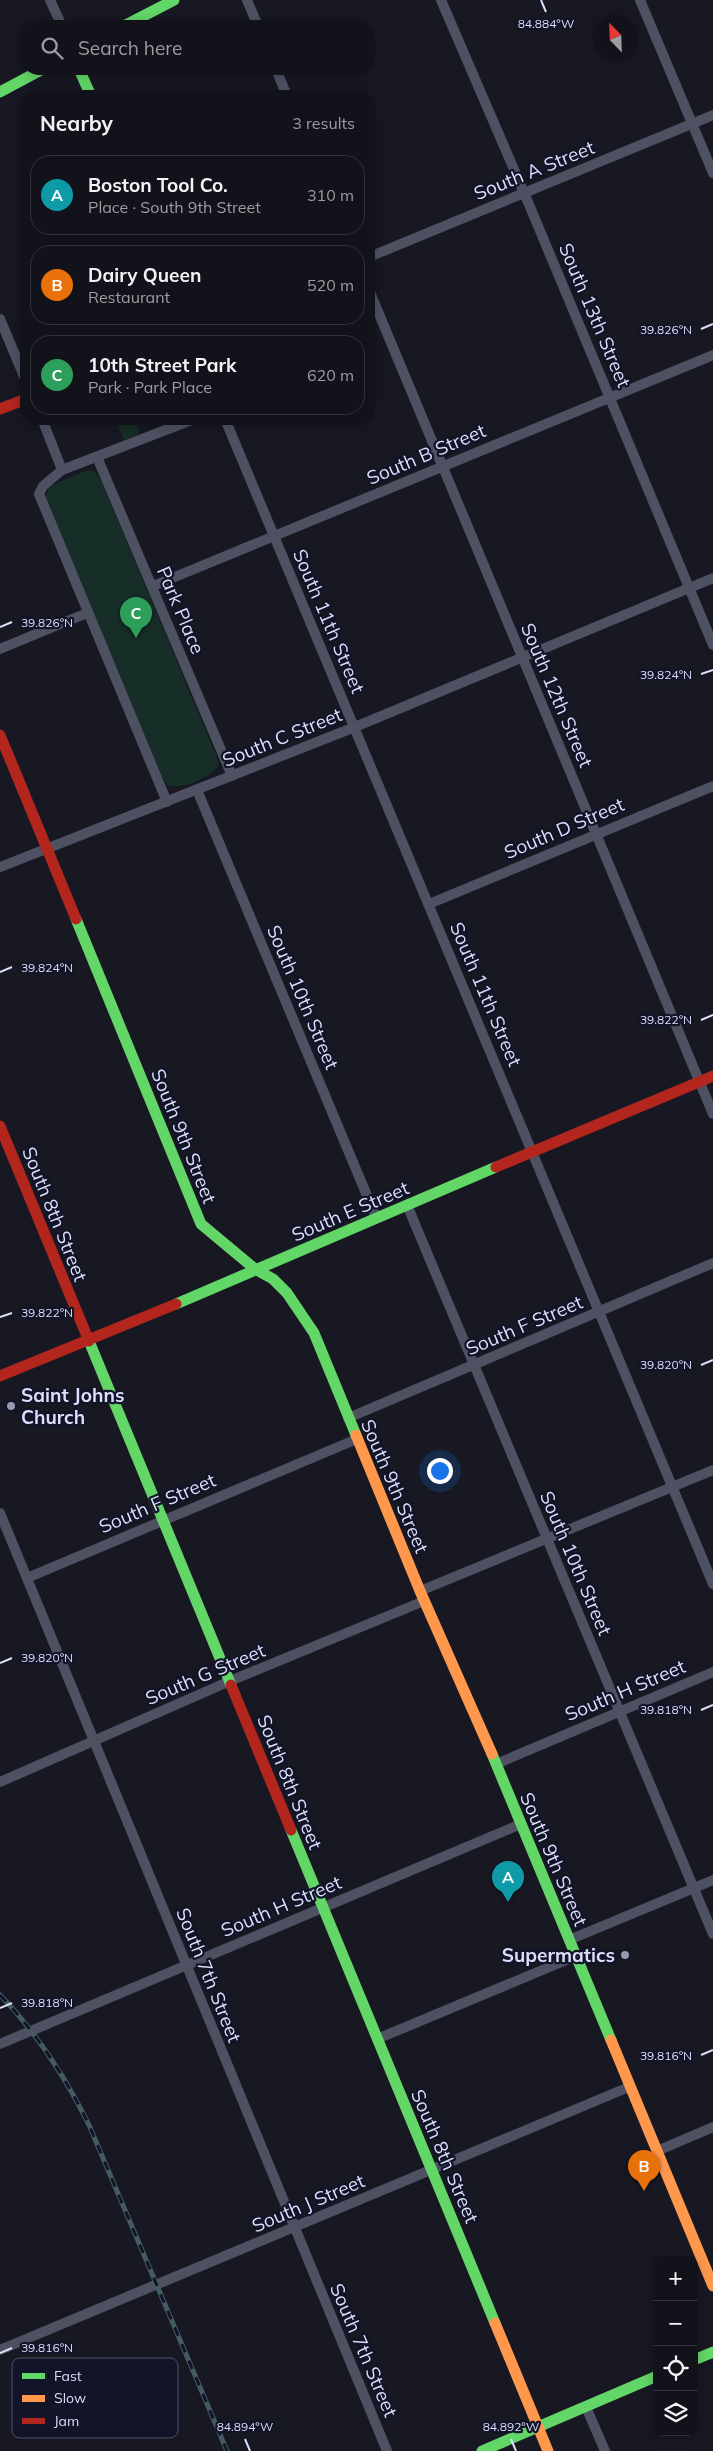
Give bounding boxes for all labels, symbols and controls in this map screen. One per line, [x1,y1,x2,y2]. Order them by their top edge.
north arrow [593,15,638,60]
text: 84.884°W [518,16,574,31]
search box [20,20,375,75]
icon: search [38,34,66,62]
text: Search here [78,36,182,60]
text: Nearby [40,110,113,136]
text: 3 results [292,113,355,133]
street label: South A Street [470,135,598,205]
text: Boston Tool Co. [88,173,228,197]
text: A [51,185,63,205]
text: 310 m [307,185,354,205]
text: Place · South 9th Street [88,197,261,217]
street label: South 13th Street [554,239,636,391]
text: Dairy Queen [88,263,201,287]
text: B [51,275,63,295]
text: 520 m [307,275,354,295]
text: Restaurant [88,287,170,307]
text: 39.826°N [640,322,692,337]
text: 10th Street Park [88,353,237,377]
text: C [52,365,62,385]
text: 620 m [307,365,354,385]
text: Park · Park Place [88,377,212,397]
street label: South B Street [363,418,489,490]
street label: South 11th Street [288,545,370,697]
street label: Park Place [152,563,210,657]
pin: C [120,597,152,638]
text: 39.826°N [21,615,73,630]
street label: South 12th Street [516,619,598,771]
text: 39.824°N [640,667,692,682]
street label: South C Street [219,702,346,772]
street label: South D Street [500,792,628,864]
street label: South 11th Street [445,918,527,1070]
street label: South 10th Street [262,921,344,1073]
text: 39.824°N [21,960,73,975]
text: 39.822°N [640,1012,692,1027]
street label: South 9th Street [146,1065,222,1207]
street label: South 8th Street [17,1143,93,1285]
street label: South E Street [288,1175,413,1246]
street label: South F Street [462,1289,586,1360]
text: 39.822°N [21,1305,73,1320]
text: 39.820°N [640,1357,692,1372]
place label: Saint Johns Church [21,1383,124,1429]
marker: Saint Johns Church [5,1400,17,1412]
street label: South 9th Street [356,1415,434,1557]
your location [427,1458,453,1484]
street label: South F Street [95,1467,219,1538]
street label: South 10th Street [535,1487,617,1639]
street label: South G Street [141,1638,269,1710]
text: 39.820°N [21,1650,73,1665]
street label: South H Street [561,1654,689,1726]
text: 39.818°N [640,1702,692,1717]
street label: South 8th Street [252,1711,328,1853]
street label: South 9th Street [515,1788,593,1930]
pin: A [492,1861,524,1902]
street label: South H Street [217,1870,345,1942]
street label: South 7th Street [171,1904,247,2046]
place label: Supermatics [502,1943,615,1967]
marker: Supermatics [619,1949,631,1961]
text: 39.818°N [21,1995,73,2010]
text: 39.816°N [640,2048,692,2063]
street label: South 8th Street [406,2085,484,2227]
pin: B [628,2150,660,2191]
street label: South J Street [248,2168,368,2238]
map controls [653,2256,698,2436]
button: + [653,2256,698,2301]
street label: South 7th Street [325,2279,403,2421]
button: − [653,2301,698,2346]
text: 39.816°N [21,2340,73,2355]
button: locate [653,2346,698,2391]
legend [12,2358,178,2438]
text: Fast [54,2367,82,2385]
text: Slow [54,2389,86,2407]
button: layers [653,2391,698,2436]
text: Jam [54,2412,79,2430]
text: 84.894°W [217,2419,273,2434]
text: 84.892°W [483,2419,539,2434]

